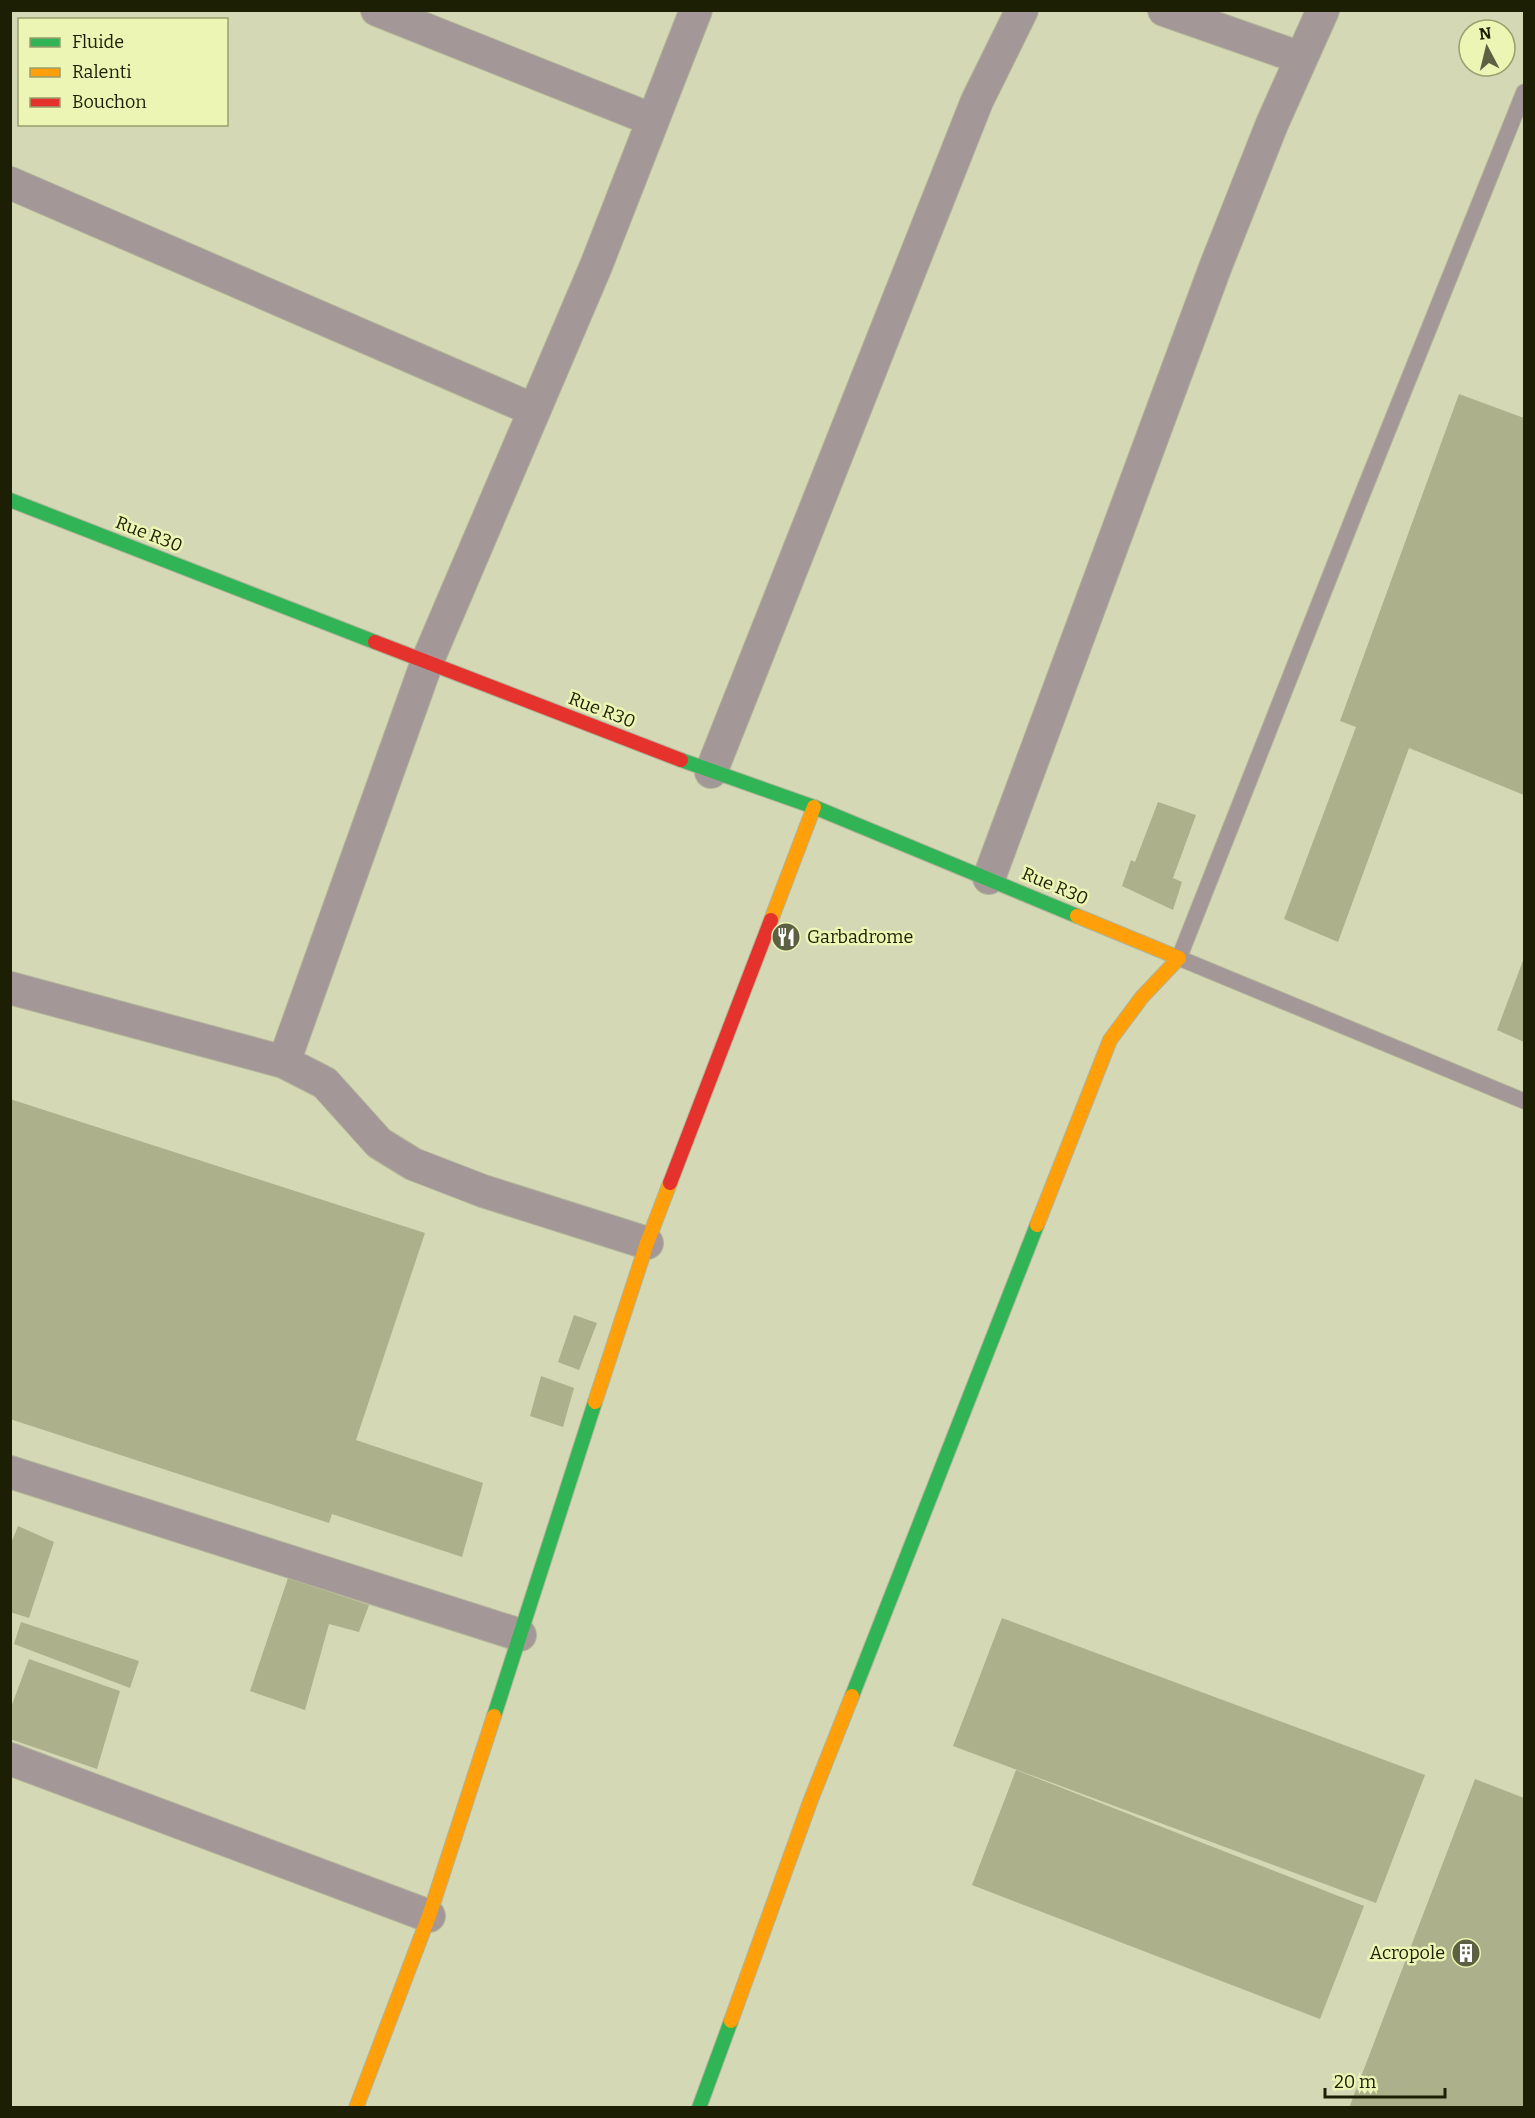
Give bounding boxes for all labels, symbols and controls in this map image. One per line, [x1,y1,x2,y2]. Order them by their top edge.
legend [18,18,228,126]
north arrow [1457,18,1517,78]
text: N [1478,23,1493,44]
text: Fluide [72,31,124,53]
text: Ralenti [72,61,132,83]
text: Bouchon [72,91,147,113]
street label: Rue R30 [112,511,186,557]
street label: Rue R30 [565,687,639,733]
street label: Rue R30 [1019,862,1091,910]
restaurant icon: Garbadrome [770,921,802,953]
place label: Garbadrome [807,926,913,948]
building icon: Acropole [1450,1937,1482,1969]
place label: Acropole [1370,1942,1445,1964]
scale bar [1325,2061,1445,2099]
text: 20 m [1334,2071,1376,2093]

